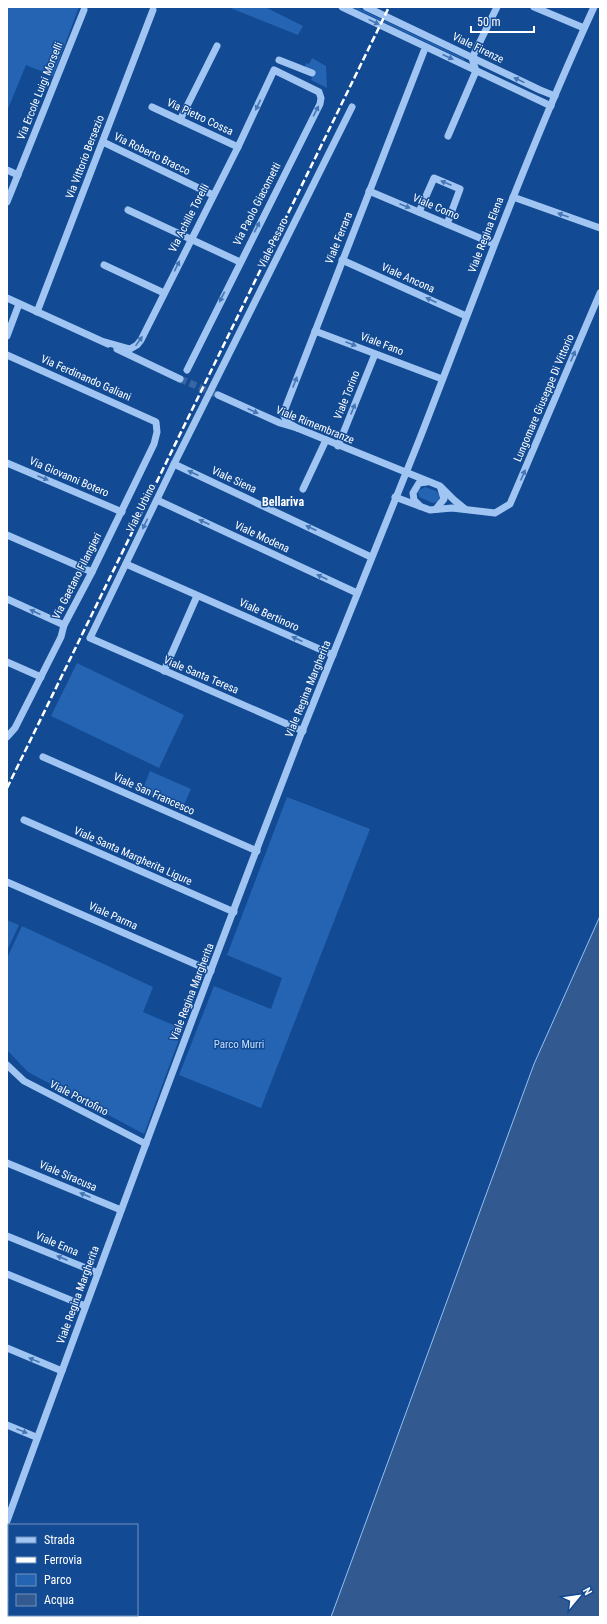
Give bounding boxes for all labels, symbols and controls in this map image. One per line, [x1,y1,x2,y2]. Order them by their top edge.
scale bar [471,8,534,34]
text: 50 m [477,15,501,29]
one-way arrow [368,19,379,25]
street label: Viale Firenze [450,30,506,66]
street label: Via Ercole Luigi Morselli [14,40,66,142]
one-way arrow [442,54,453,60]
one-way arrow [514,77,525,83]
street label: Via Pietro Cossa [165,96,235,138]
one-way arrow [255,99,261,111]
one-way arrow [313,105,319,117]
street label: Via Vittorio Bersezio [63,113,107,201]
street label: Via Roberto Bracco [112,130,193,178]
street label: Via Paolo Giacometti [230,160,284,248]
one-way arrow [441,180,452,186]
street label: Via Achille Torelli [166,182,212,254]
street label: Viale Como [411,191,462,223]
street label: Viale Regina Elena [466,195,506,275]
one-way arrow [400,203,411,209]
street label: Viale Ferrara [323,210,355,266]
one-way arrow [557,212,569,218]
street label: Viale Pesaro [255,215,291,270]
one-way arrow [254,221,260,233]
street label: Viale Ancona [379,260,437,296]
one-way arrow [174,261,180,272]
one-way arrow [219,291,226,302]
one-way arrow [425,297,436,303]
street label: Viale Fano [358,330,406,358]
street label: Lungomare Giuseppe Di Vittorio [511,332,577,464]
one-way arrow [135,336,143,346]
one-way arrow [346,342,358,348]
one-way arrow [571,349,577,361]
street label: Via Ferdinando Galiani [39,352,133,404]
street label: Viale Torino [331,368,363,421]
one-way arrow [293,375,299,387]
street label: Viale Rimembranze [274,403,356,447]
one-way arrow [350,403,356,415]
one-way arrow [248,408,259,414]
street label: Via Giovanni Botero [27,454,111,500]
street label: Viale Siena [209,464,259,496]
one-way arrow [520,469,526,481]
one-way arrow [187,470,199,476]
one-way arrow [37,475,48,481]
street label: Viale Urbino [124,481,159,534]
district label: Bellariva [262,495,304,509]
one-way arrow [142,519,148,530]
one-way arrow [199,519,210,525]
street label: Viale Modena [232,519,292,555]
one-way arrow [305,525,316,531]
street label: Via Gaetano Filangieri [50,531,104,621]
one-way arrow [316,574,328,580]
street label: Viale Bertinoro [237,596,301,634]
one-way arrow [30,609,41,615]
one-way arrow [291,636,303,642]
street label: Viale Regina Margherita [283,639,333,739]
street label: Viale Santa Teresa [161,653,241,697]
street label: Viale San Francesco [111,770,197,818]
street label: Viale Santa Margherita Ligure [72,824,194,888]
street label: Viale Parma [86,899,140,933]
street label: Viale Regina Margherita [167,941,217,1043]
park label: Parco Murri [214,1038,264,1051]
street label: Viale Portofino [47,1078,111,1119]
street label: Viale Siracusa [37,1158,99,1194]
one-way arrow [79,1192,91,1199]
street label: Viale Enna [33,1229,81,1259]
street label: Viale Regina Margherita [54,1244,102,1346]
one-way arrow [55,1255,67,1261]
one-way arrow [28,1356,40,1362]
one-way arrow [16,1428,27,1434]
legend [8,1524,138,1616]
text: Strada [44,1533,75,1547]
text: Ferrovia [44,1553,82,1567]
text: Parco [44,1573,71,1587]
north arrow [559,1576,599,1616]
text: N [580,1585,595,1598]
text: Acqua [44,1593,74,1607]

